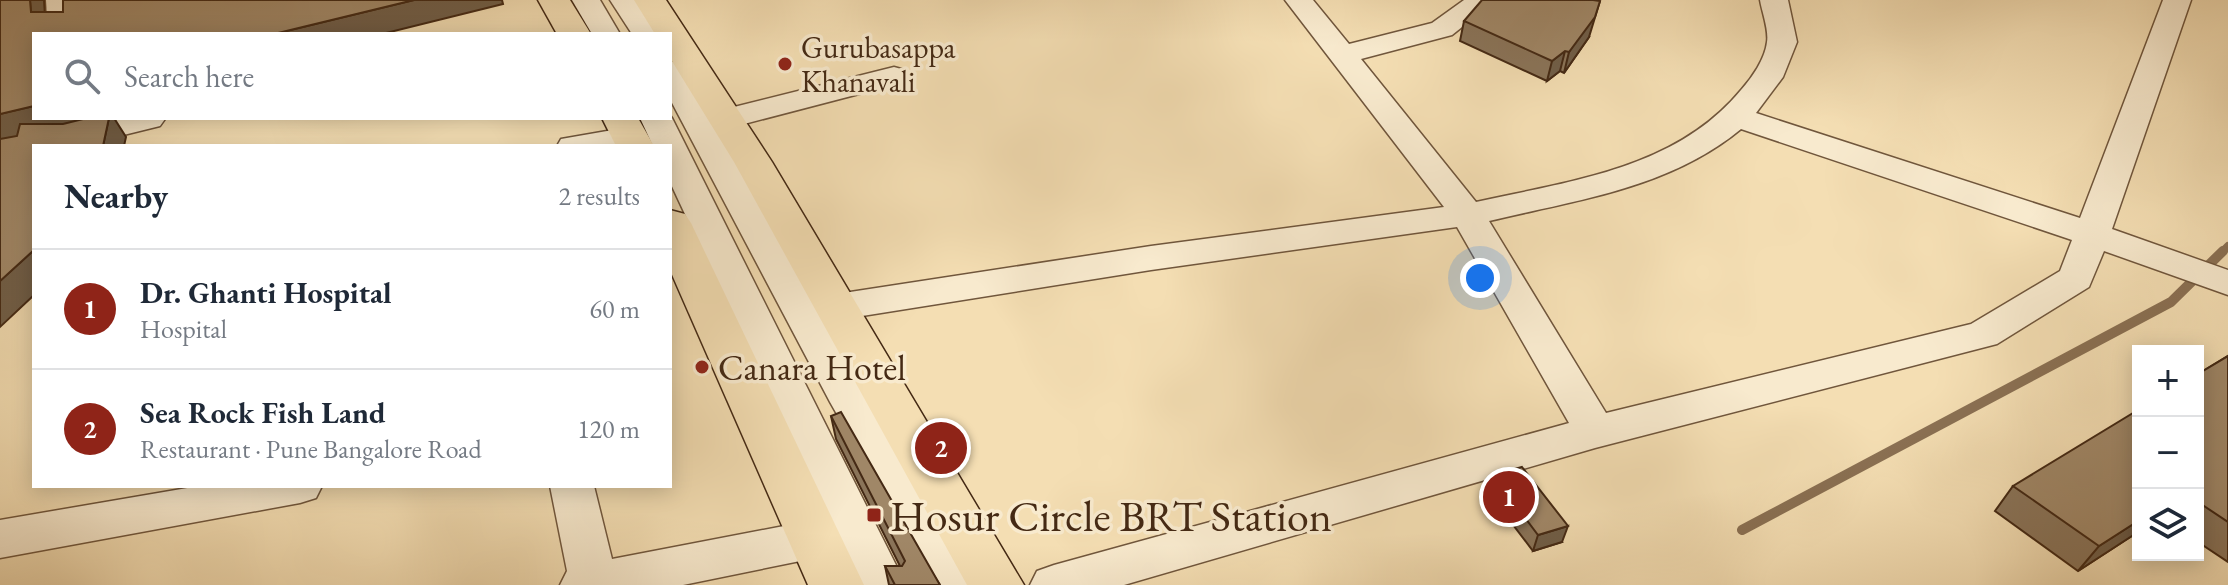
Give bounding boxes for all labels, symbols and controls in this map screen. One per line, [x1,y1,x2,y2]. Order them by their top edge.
place label: Gurubasappa Khanavali [801,28,956,101]
search box [32,32,672,120]
icon: search [60,54,104,98]
marker: Gurubasappa Khanavali [776,55,794,73]
text: Search here [124,57,254,96]
text: Nearby [64,174,168,218]
text: 2 results [559,179,640,213]
your location [1460,258,1500,298]
text: Dr. Ghanti Hospital [140,273,392,312]
text: 1 [83,292,97,326]
text: 60 m [590,292,640,326]
text: Hospital [140,312,227,346]
place label: Canara Hotel [718,344,906,391]
map controls [2132,345,2204,561]
button: + [2132,345,2204,417]
marker: Canara Hotel [693,358,711,376]
text: Sea Rock Fish Land [140,393,386,432]
text: 2 [83,412,97,446]
text: 120 m [577,412,640,446]
button: − [2132,417,2204,489]
pin: 2 [915,418,967,478]
text: Restaurant · Pune Bangalore Road [140,432,482,466]
pin: 1 [1483,467,1535,527]
place label: Hosur Circle BRT Station [890,487,1332,544]
button: layers [2132,489,2204,561]
marker: Hosur Circle BRT Station [865,506,883,524]

